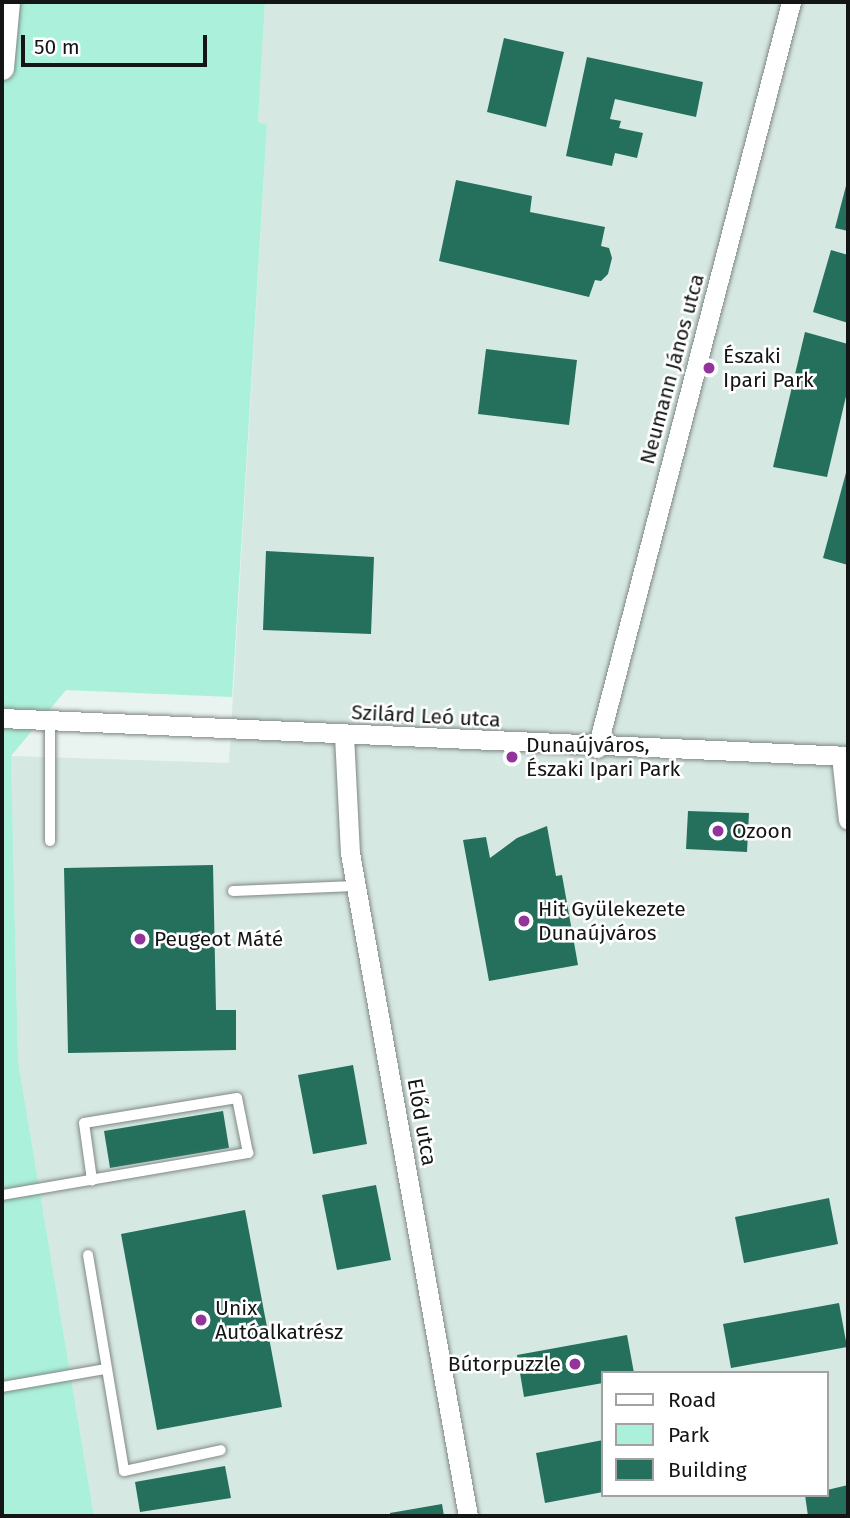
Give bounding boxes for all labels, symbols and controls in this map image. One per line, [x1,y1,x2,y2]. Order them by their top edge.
scale bar [24,21,210,65]
text: 50 m [34,34,80,60]
street label: Neumann János utca [634,271,710,467]
place label: Északi Ipari Park [723,343,814,393]
marker: Északi Ipari Park [701,360,717,376]
street label: Szilárd Leó utca [351,700,501,732]
place label: Dunaújváros, Északi Ipari Park [526,732,680,782]
marker: Dunaújváros, Északi Ipari Park [504,749,520,765]
place label: Ozoon [732,818,792,844]
marker: Ozoon [710,823,726,839]
place label: Hit Gyülekezete Dunaújváros [538,896,686,946]
marker: Hit Gyülekezete Dunaújváros [516,913,532,929]
place label: Peugeot Máté [154,926,283,952]
marker: Peugeot Máté [132,931,148,947]
street label: Előd utca [402,1076,442,1168]
place label: Unix Autóalkatrész [215,1295,343,1345]
marker: Unix Autóalkatrész [193,1312,209,1328]
place label: Bútorpuzzle [448,1351,561,1377]
marker: Bútorpuzzle [567,1356,583,1372]
legend [602,1371,829,1497]
text: Road [668,1387,716,1413]
text: Park [668,1422,709,1448]
text: Building [668,1457,747,1483]

